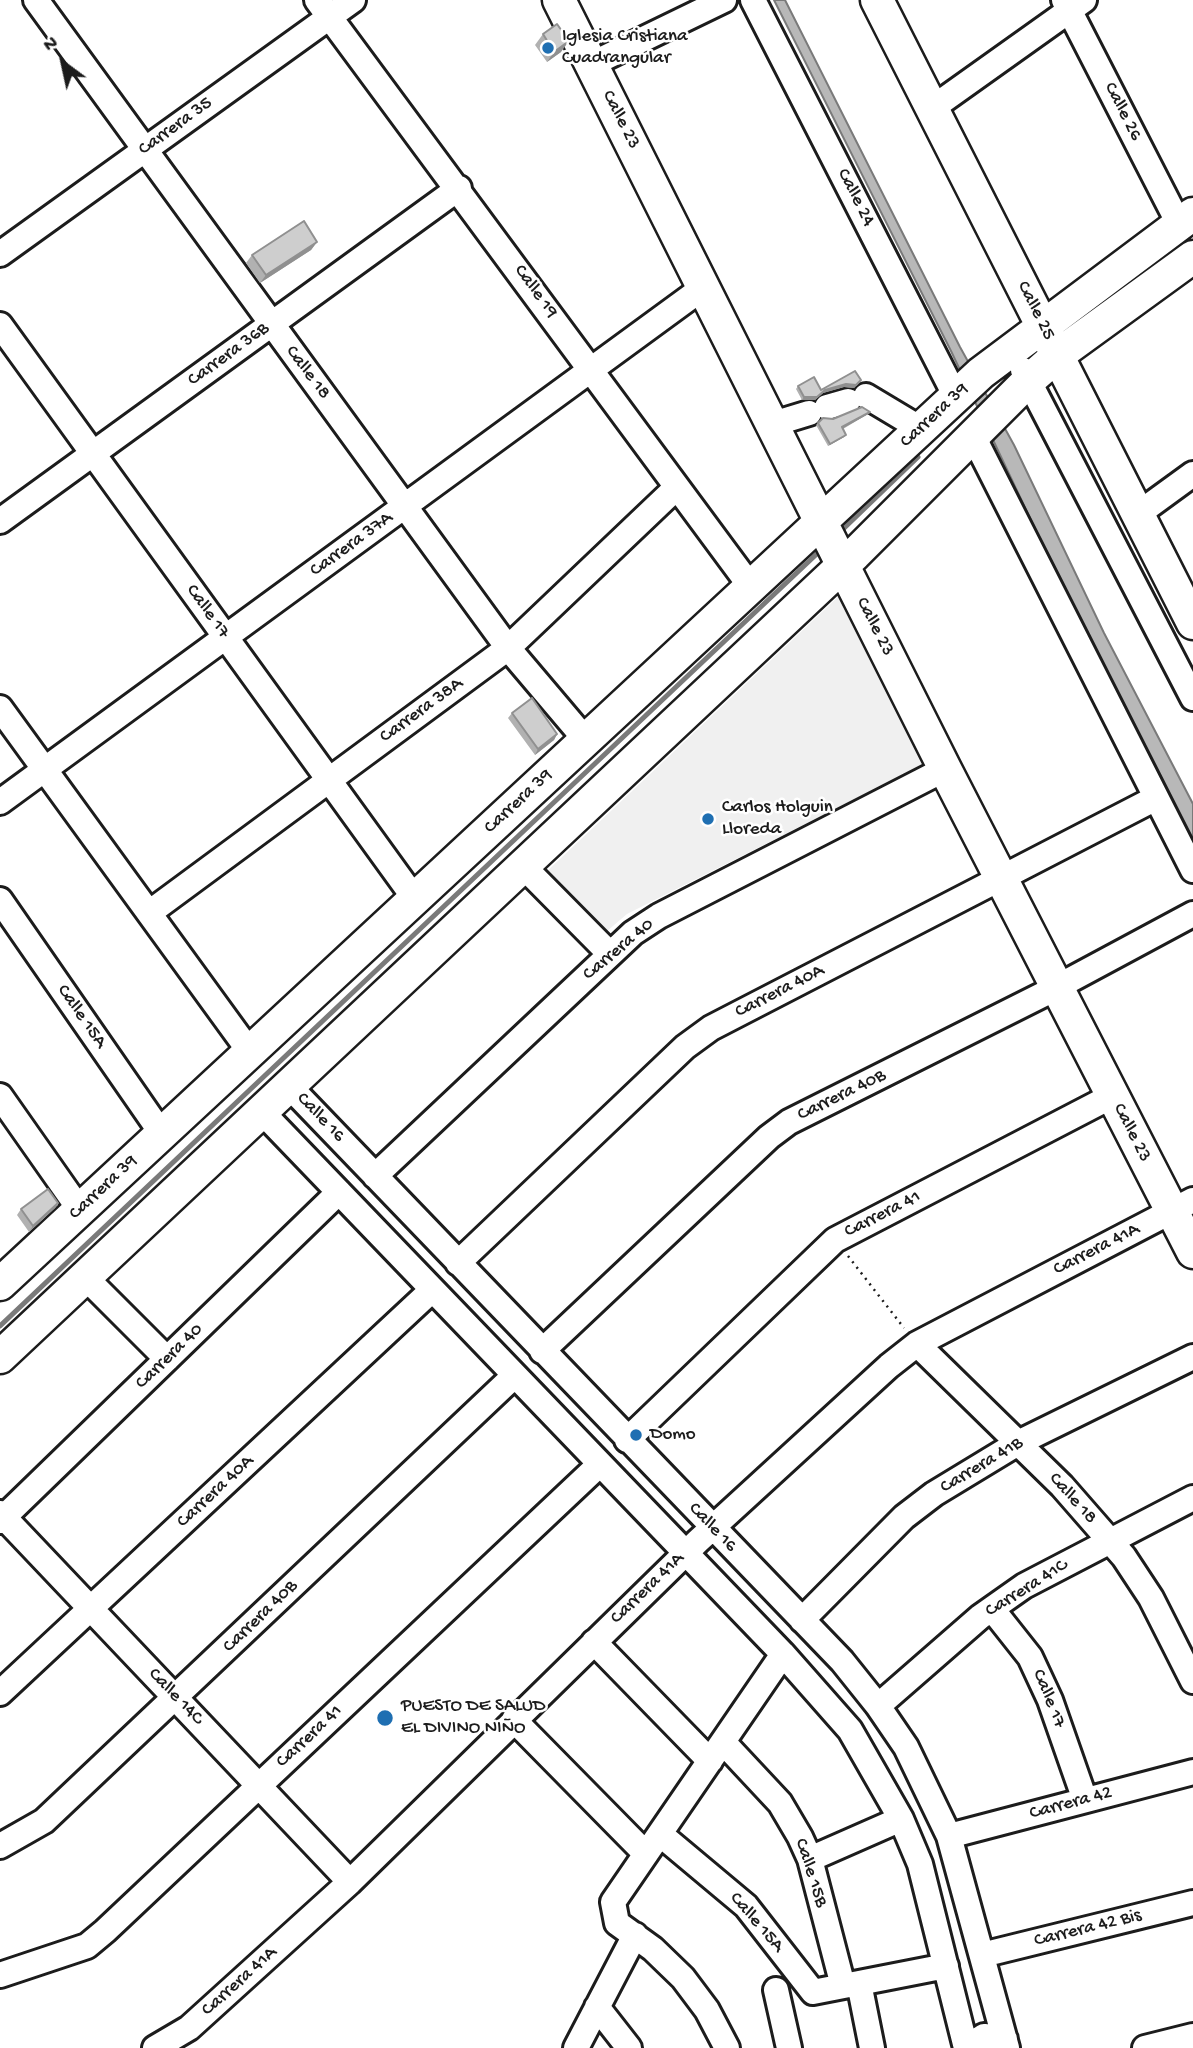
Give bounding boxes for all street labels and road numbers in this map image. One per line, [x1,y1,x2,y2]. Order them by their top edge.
street label: Calle 26 [1098,79,1146,145]
street label: Calle 23 [596,87,644,153]
street label: Carrera 35 [135,93,217,161]
street label: Calle 24 [831,165,879,231]
street label: Calle 19 [508,261,562,323]
street label: Calle 25 [1011,278,1059,344]
street label: Carrera 36B [184,318,274,392]
street label: Calle 18 [279,342,335,404]
street label: Carrera 39 [896,379,974,453]
street label: Carrera 37A [306,507,398,583]
street label: Calle 17 [180,581,234,643]
street label: Calle 23 [850,594,898,660]
street label: Carrera 38A [376,673,468,749]
street label: Carrera 39 [480,765,558,839]
street label: Carrera 40 [579,914,659,986]
street label: Carrera 40A [732,960,828,1024]
street label: Calle 15A [51,981,111,1053]
street label: Carrera 40B [794,1065,890,1127]
street label: Calle 16 [291,1088,349,1148]
street label: Calle 23 [1107,1100,1155,1166]
street label: Carrera 39 [65,1151,143,1225]
street label: Carrera 41 [841,1186,925,1244]
street label: Carrera 41A [1050,1219,1144,1281]
street label: Carrera 40 [131,1319,209,1395]
street label: Carrera 41B [937,1432,1027,1500]
street label: Carrera 40A [173,1451,259,1533]
street label: Calle 18 [1043,1468,1101,1530]
street label: Calle 16 [683,1498,741,1558]
street label: Carrera 41A [606,1548,690,1630]
street label: Carrera 41C [982,1555,1072,1623]
street label: Carrera 40B [219,1576,303,1658]
street label: Calle 14C [142,1664,208,1730]
street label: Calle 17 [1026,1666,1070,1732]
street label: Carrera 41 [272,1701,348,1773]
street label: Carrera 42 [1027,1782,1115,1826]
street label: Calle 15B [788,1836,832,1910]
street label: Calle 15A [724,1888,788,1958]
street label: Carrera 42 Bis [1032,1905,1144,1953]
street label: Carrera 41A [198,1942,282,2022]

